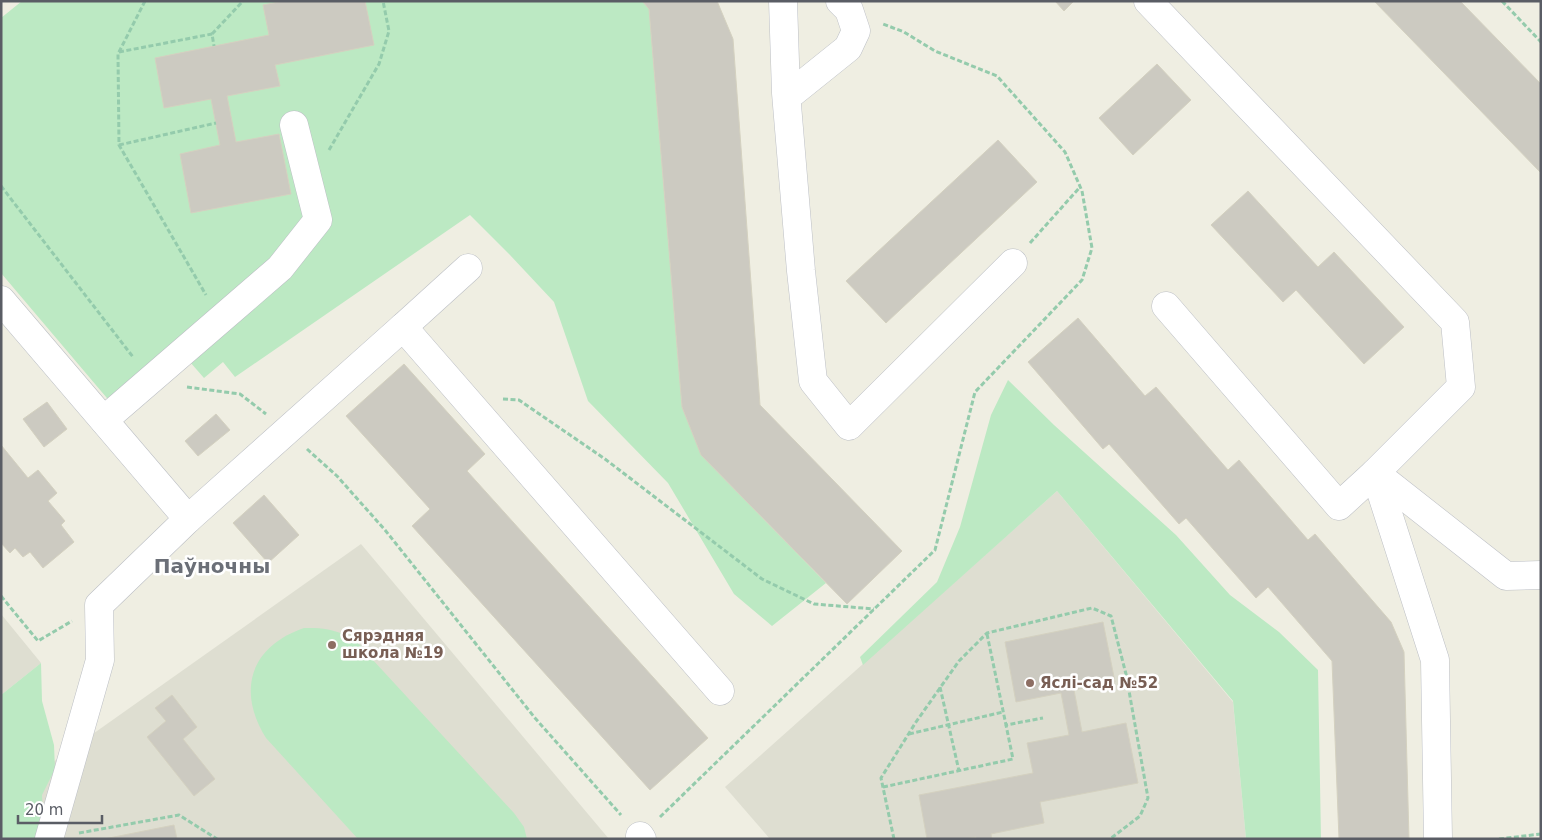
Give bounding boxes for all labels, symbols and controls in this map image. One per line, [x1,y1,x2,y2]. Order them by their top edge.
district label: Паўночны [154,554,270,578]
place label: Сярэдняя школа №19 [342,627,444,662]
marker: Сярэдняя школа №19 [326,639,338,651]
place label: Яслі-сад №52 [1040,674,1158,692]
marker: Яслі-сад №52 [1024,677,1036,689]
scale bar [18,792,101,824]
text: 20 m [25,801,63,819]

